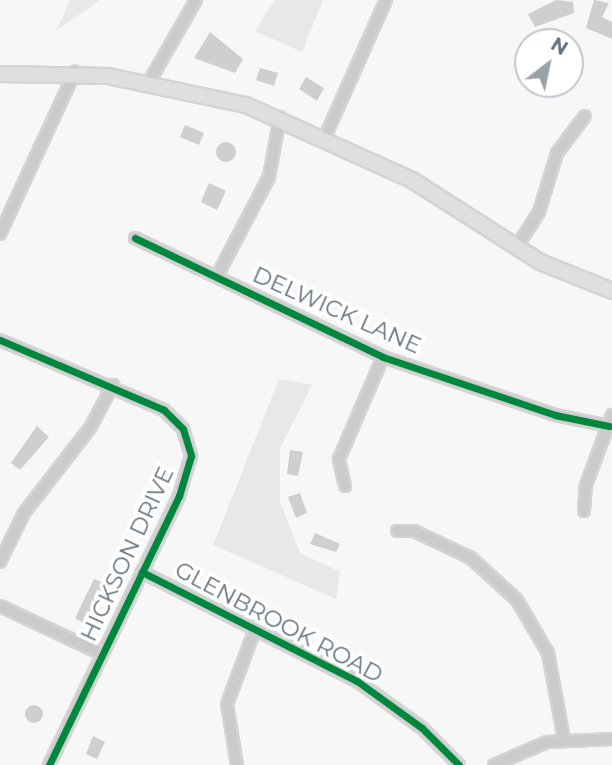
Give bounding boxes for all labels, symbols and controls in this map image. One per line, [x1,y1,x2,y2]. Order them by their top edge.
north arrow [514,28,584,98]
text: N [547,33,572,60]
street label: DELWICK LANE [248,260,426,360]
street label: HICKSON DRIVE [74,462,180,646]
street label: GLENBROOK ROAD [170,555,388,689]

